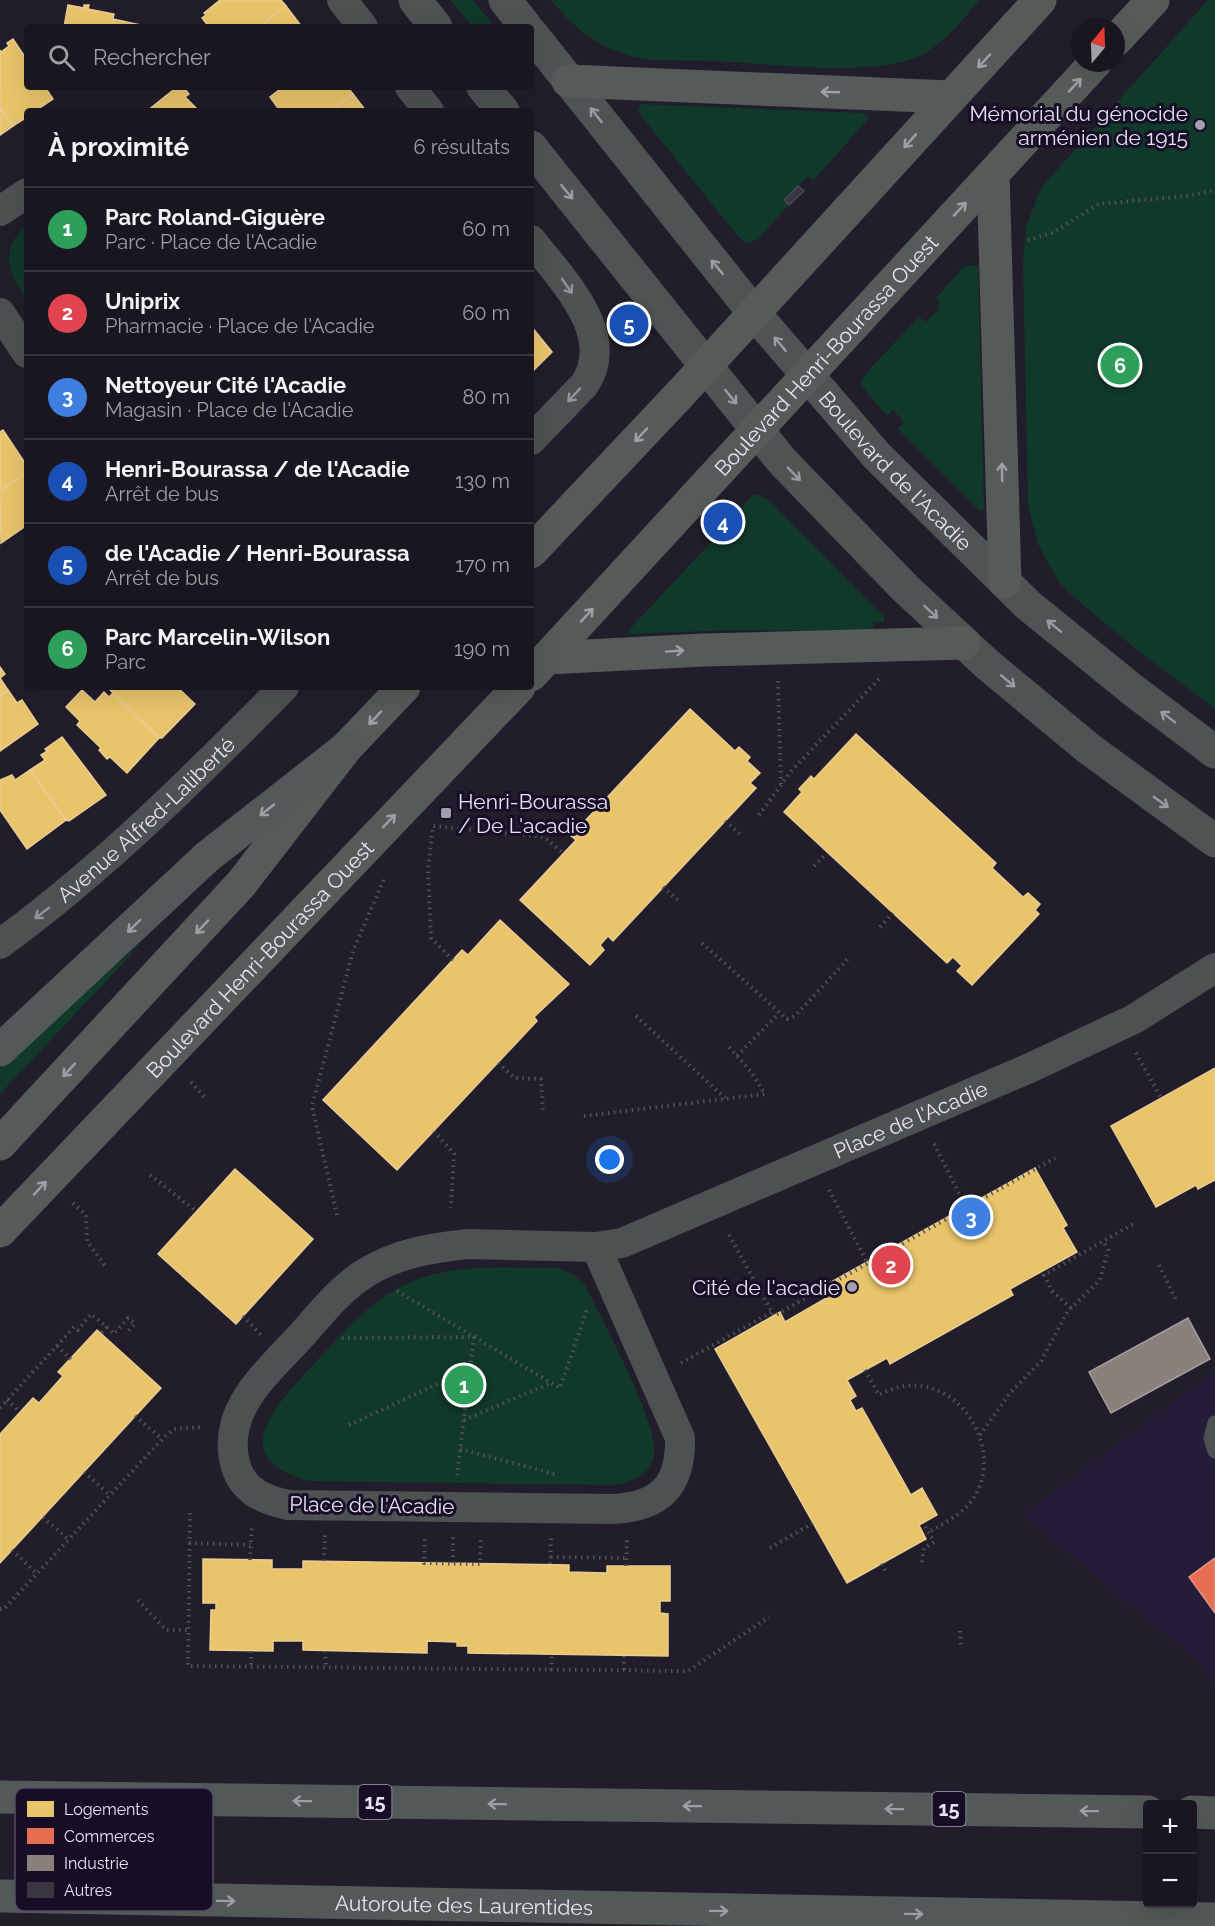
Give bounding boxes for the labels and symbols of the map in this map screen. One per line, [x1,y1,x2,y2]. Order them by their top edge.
north arrow [1071,18,1125,72]
one-way arrow [977,53,991,68]
one-way arrow [1068,78,1082,93]
one-way arrow [820,87,840,98]
place label: Mémorial du génocide arménien de 1915 [969,101,1188,150]
one-way arrow [589,107,602,123]
marker: Mémorial du génocide arménien de 1915 [1193,118,1207,132]
one-way arrow [903,133,917,148]
one-way arrow [561,184,574,200]
one-way arrow [953,202,967,217]
street label: Boulevard Henri-Bourassa Ouest [709,230,943,481]
one-way arrow [711,259,724,275]
one-way arrow [561,277,573,293]
pin: 5 [610,302,648,346]
one-way arrow [773,337,787,352]
pin: 6 [1100,342,1140,388]
street label: Boulevard de l'Acadie [814,386,977,555]
one-way arrow [567,388,581,403]
one-way arrow [725,389,738,405]
one-way arrow [635,427,649,442]
one-way arrow [997,462,1008,482]
one-way arrow [787,466,802,481]
pin: 4 [704,500,742,544]
one-way arrow [924,605,939,620]
one-way arrow [580,607,594,622]
one-way arrow [1046,620,1062,633]
one-way arrow [664,646,684,657]
one-way arrow [1000,674,1015,688]
one-way arrow [368,710,382,725]
one-way arrow [1160,711,1176,724]
street label: Avenue Alfred-Laliberté [52,731,240,907]
place label: Henri-Bourassa / De L'acadie [458,789,608,838]
one-way arrow [1153,795,1169,808]
one-way arrow [259,804,275,816]
marker: Henri-Bourassa / De L'acadie [439,806,453,820]
one-way arrow [382,814,397,829]
street label: Boulevard Henri-Bourassa Ouest [141,835,378,1083]
one-way arrow [34,906,50,919]
one-way arrow [127,919,142,934]
one-way arrow [194,919,209,934]
one-way arrow [62,1062,76,1077]
street label: Place de l'Acadie [829,1075,991,1163]
your location [595,1145,624,1174]
one-way arrow [33,1181,47,1196]
pin: 3 [952,1194,990,1240]
pin: 2 [872,1242,910,1288]
place label: Cité de l'acadie [692,1275,840,1300]
marker: Cité de l'acadie [845,1280,859,1294]
pin: 1 [444,1362,484,1408]
street label: Place de l'Acadie [289,1491,455,1519]
road number: 15 [358,1785,392,1819]
legend [15,1788,213,1911]
road number: 15 [932,1792,966,1826]
one-way arrow [293,1795,313,1807]
one-way arrow [488,1798,508,1810]
text: Logements [64,1800,149,1819]
one-way arrow [683,1800,703,1812]
one-way arrow [885,1803,905,1815]
one-way arrow [1080,1805,1100,1817]
text: Commerces [64,1827,155,1846]
text: Industrie [64,1854,128,1873]
text: Autres [64,1881,112,1900]
street label: Autoroute des Laurentides [335,1890,593,1920]
one-way arrow [216,1895,236,1906]
one-way arrow [708,1905,728,1916]
one-way arrow [903,1908,923,1920]

